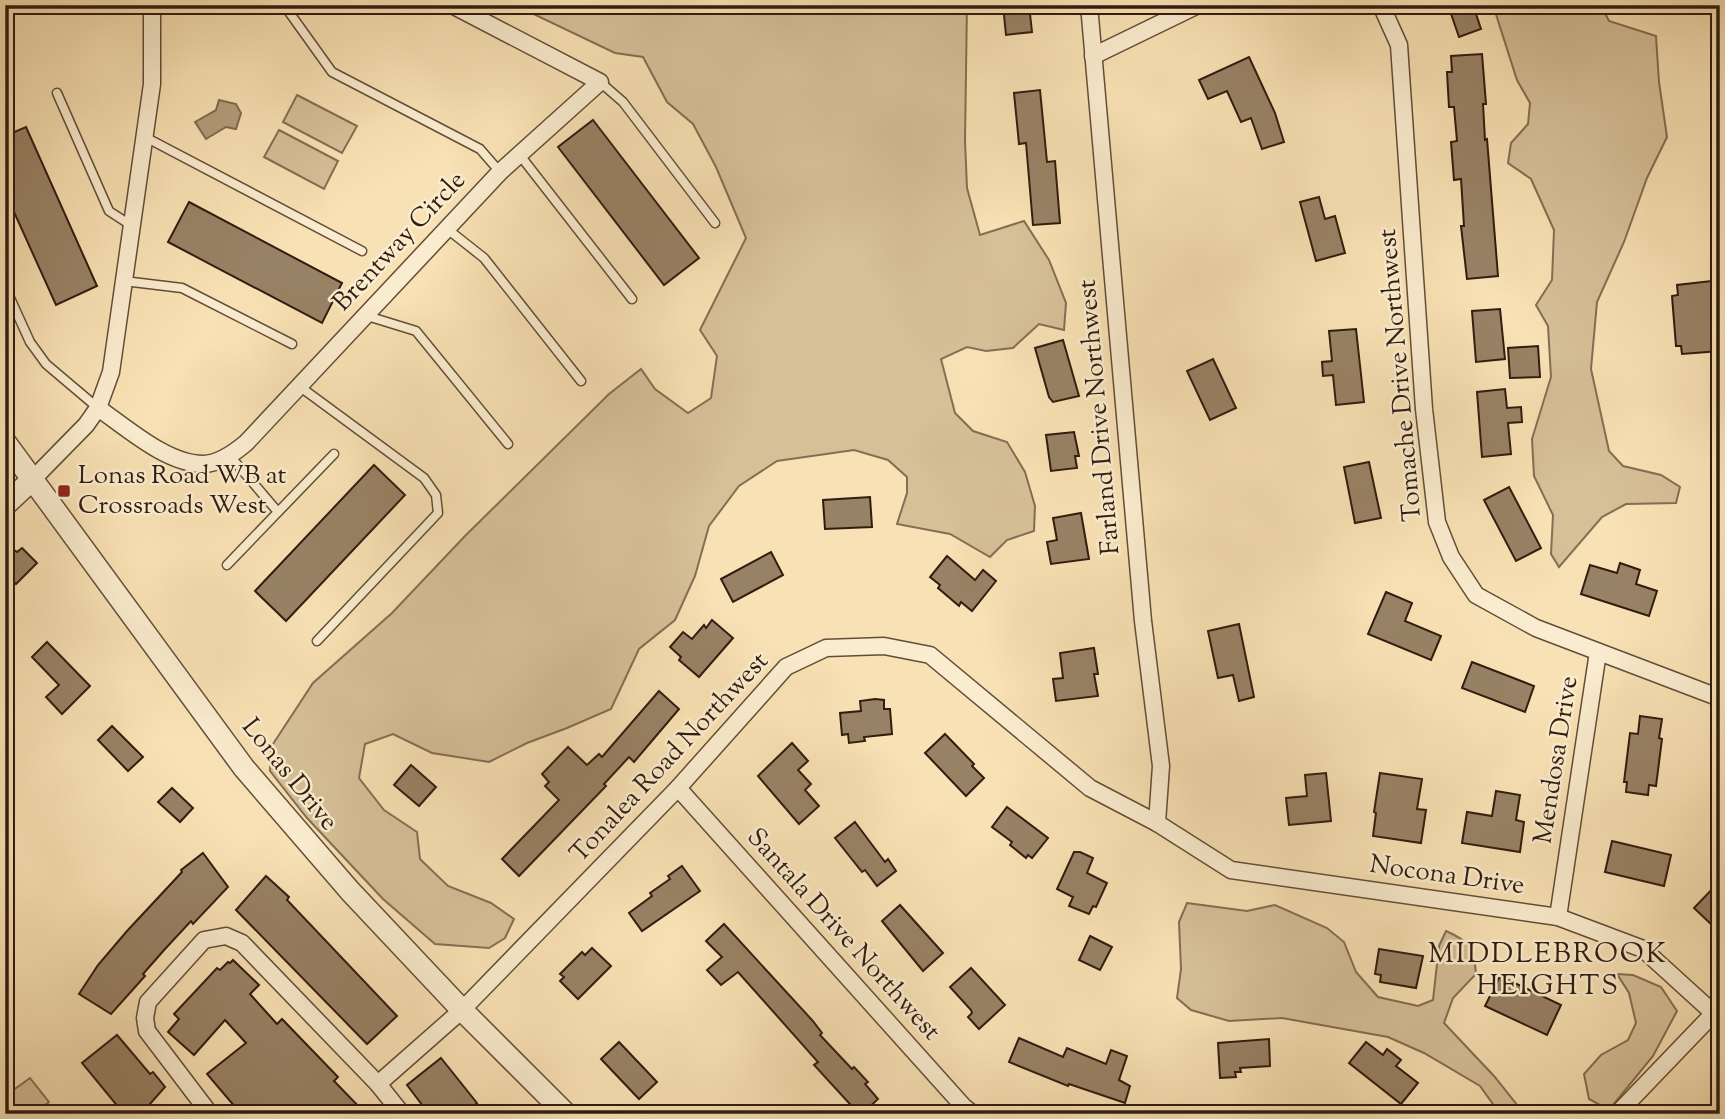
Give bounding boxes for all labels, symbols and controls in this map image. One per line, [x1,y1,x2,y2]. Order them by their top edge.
street label: Brentway Circle [325,164,475,320]
street label: Tomache Drive Northwest [1370,227,1432,523]
street label: Farland Drive Northwest [1070,278,1130,556]
place label: Lonas Road WB at Crossroads West [78,458,286,525]
marker: Lonas Road WB at Crossroads West [56,483,72,499]
street label: Tonalea Road Northwest [562,644,778,872]
street label: Mendosa Drive [1525,673,1589,847]
street label: Lonas Drive [232,711,346,839]
street label: Santala Drive Northwest [737,821,949,1049]
street label: Nocona Drive [1367,847,1527,905]
district label: MIDDLEBROOK HEIGHTS [1428,935,1668,1007]

